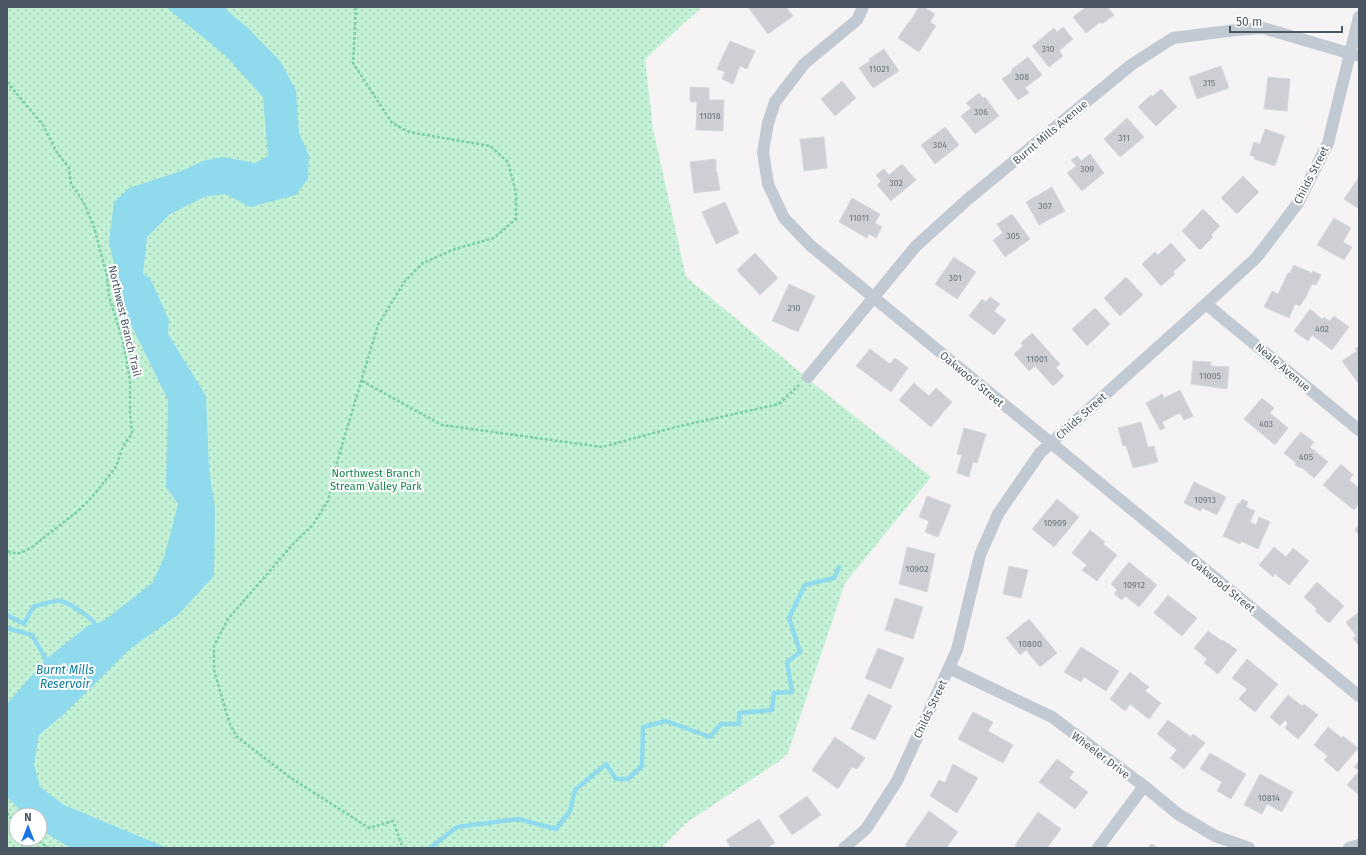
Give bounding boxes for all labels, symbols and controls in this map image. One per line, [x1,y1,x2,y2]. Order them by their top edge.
scale bar [1230,8,1342,34]
text: 50 m [1236,15,1262,29]
house number: 310 [1041,44,1055,54]
house number: 11021 [869,64,889,74]
house number: 308 [1015,72,1029,82]
house number: 315 [1203,78,1216,88]
street label: Burnt Mills Avenue [1010,97,1090,167]
house number: 306 [974,107,988,117]
house number: 11018 [699,111,721,121]
house number: 311 [1118,133,1130,143]
house number: 304 [933,140,947,150]
street label: Childs Street [1291,144,1332,206]
house number: 309 [1080,164,1094,174]
house number: 302 [889,178,903,188]
house number: 307 [1038,201,1052,211]
house number: 11011 [849,213,869,223]
house number: 305 [1006,231,1020,241]
street label: Northwest Branch Trail [105,264,144,378]
house number: 301 [948,273,962,283]
house number: 210 [787,303,801,313]
house number: 402 [1315,324,1329,334]
street label: Neale Avenue [1253,341,1313,394]
street label: Oakwood Street [937,349,1006,410]
house number: 11001 [1026,354,1048,364]
house number: 11005 [1199,371,1222,381]
street label: Childs Street [1053,390,1109,442]
house number: 403 [1259,419,1273,429]
house number: 405 [1299,452,1314,462]
park label: Northwest Branch Stream Valley Park [330,467,422,493]
house number: 10913 [1194,495,1216,505]
house number: 10909 [1043,518,1067,528]
street label: Oakwood Street [1188,555,1258,615]
house number: 10902 [906,564,928,574]
house number: 10912 [1123,580,1145,590]
house number: 10800 [1018,639,1042,649]
water label: Burnt Mills Reservoir [36,663,95,691]
street label: Childs Street [911,678,950,741]
street label: Wheeler Drive [1069,729,1132,782]
house number: 10814 [1258,793,1280,803]
north arrow [8,807,48,847]
text: N [24,811,32,824]

